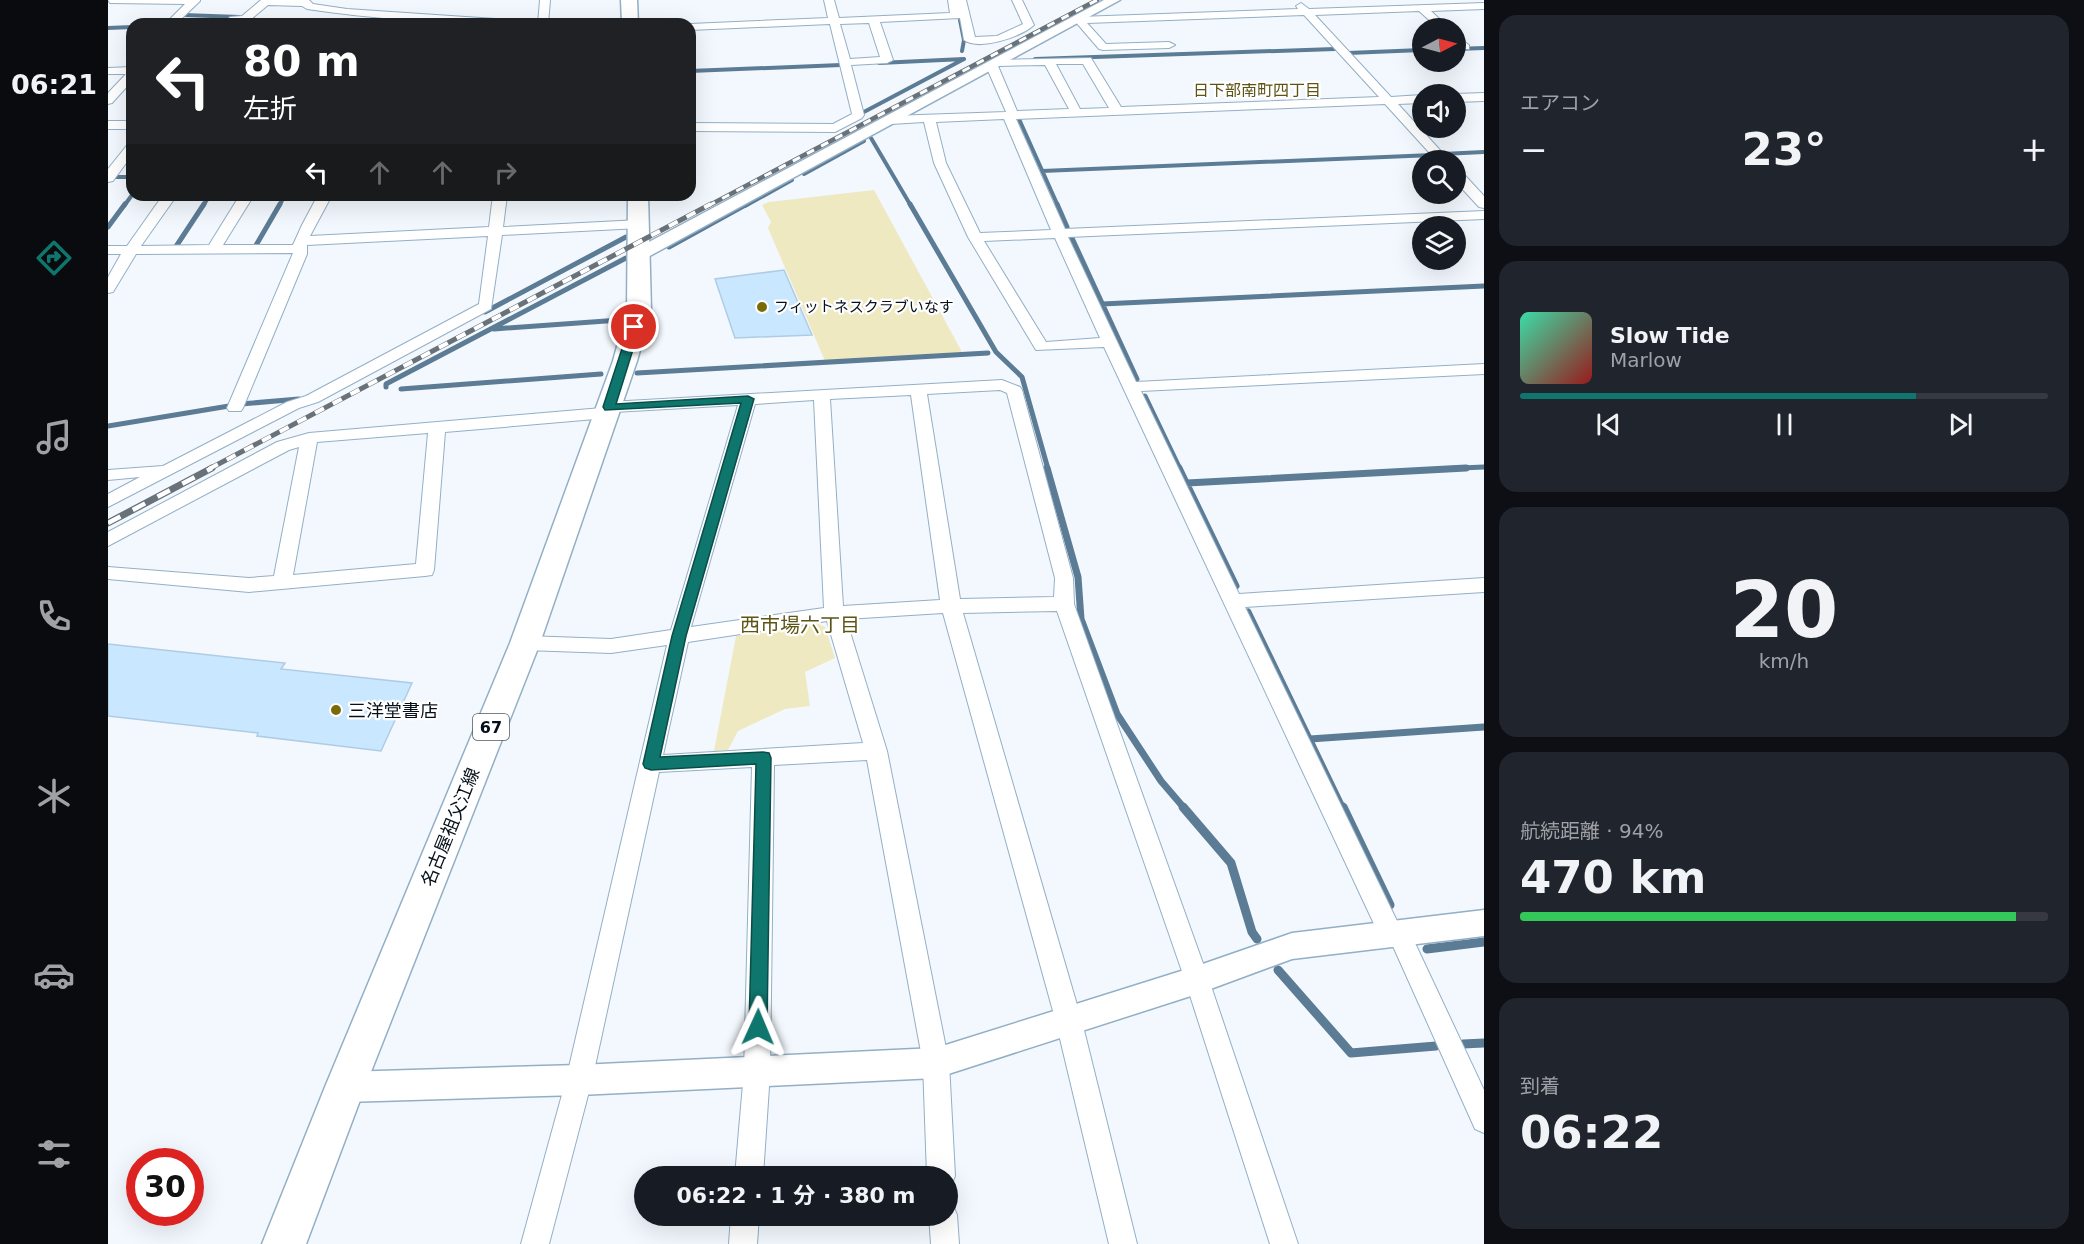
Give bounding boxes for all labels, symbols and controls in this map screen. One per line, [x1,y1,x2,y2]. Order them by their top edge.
north arrow [1412,18,1466,72]
map controls [1412,18,1466,270]
text: 80 m [243,37,360,86]
icon: left [144,42,222,120]
text: 06:21 [11,69,97,100]
district label: 日下部南町四丁目 [1193,81,1321,100]
button: sound [1412,84,1466,138]
text: エアコン [1520,91,1600,115]
text: 左折 [243,93,297,124]
text: 23° [1741,123,1827,176]
text: − [1520,130,1548,169]
text: + [2020,130,2048,169]
button: search [1412,150,1466,204]
icon: left [300,156,333,189]
icon: ahead [363,156,396,189]
icon: ahead [426,156,459,189]
icon: right [489,156,522,189]
button: layers [1412,216,1466,270]
icon: directions [33,237,75,279]
place label: フィットネスクラブいなす [774,298,954,316]
marker: フィットネスクラブいなす [755,300,769,314]
pin [608,301,659,352]
icon: arrive [617,310,650,343]
text: Slow Tide [1610,323,1730,348]
text: Marlow [1610,348,1682,372]
icon: previous [1592,408,1625,441]
icon: pause [1768,408,1801,441]
icon: next [1944,408,1977,441]
icon: music [33,416,75,458]
text: 20 [1730,565,1838,655]
icon: phone [33,595,75,637]
district label: 西市場六丁目 [740,613,860,637]
text: km/h [1759,649,1809,673]
place label: 三洋堂書店 [348,700,438,721]
marker: 三洋堂書店 [329,703,343,717]
road number: 67 [473,714,509,740]
street label: 名古屋祖父江線 [417,765,483,889]
icon: climate [33,775,75,817]
text: 航続距離 · 94% [1520,819,1664,843]
text: 470 km [1520,851,1706,904]
icon: car [33,954,75,996]
position arrow [726,995,790,1059]
text: 到着 [1520,1074,1560,1098]
text: 06:22 [1520,1106,1663,1159]
icon: filters [33,1133,75,1175]
speed limit sign: 30 [126,1148,204,1226]
text: 06:22 · 1 分 · 380 m [677,1183,915,1208]

